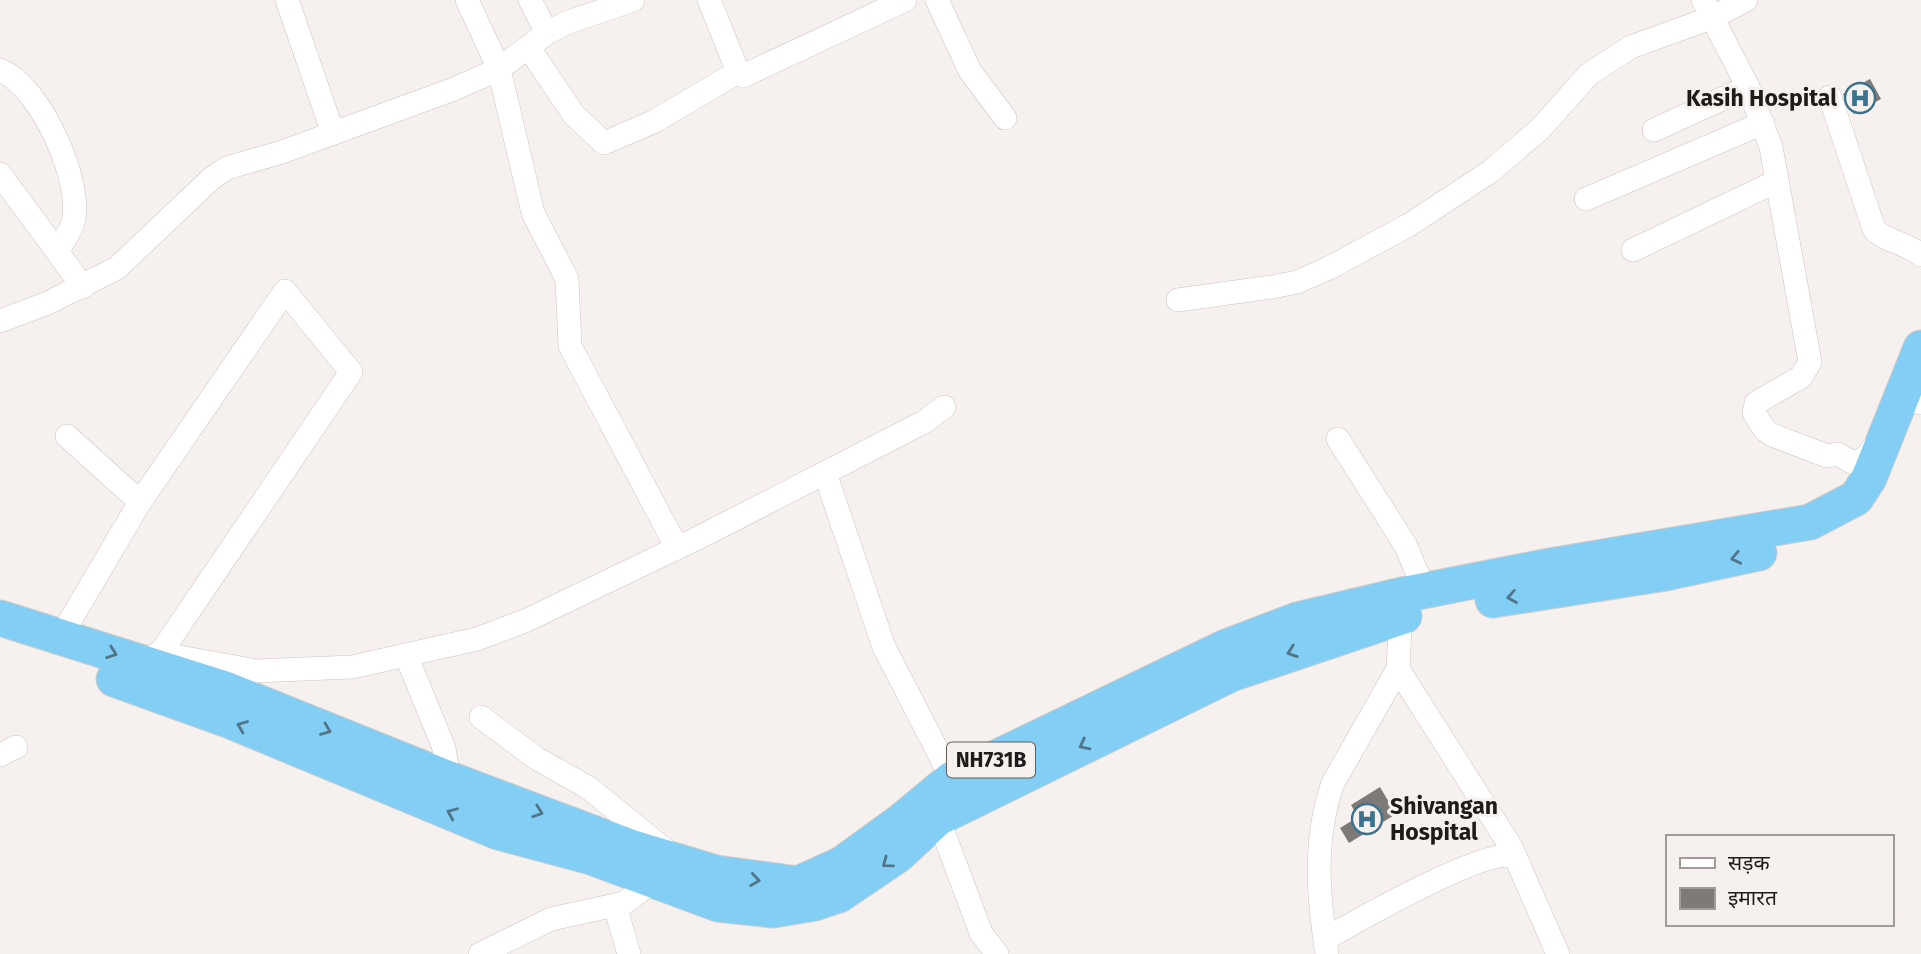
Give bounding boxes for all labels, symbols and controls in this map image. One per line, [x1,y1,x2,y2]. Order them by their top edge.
hospital icon: Kasih Hospital [1843,81,1877,115]
place label: Kasih Hospital [1686,84,1837,112]
one-way arrow [1730,550,1742,565]
one-way arrow [1506,589,1518,604]
one-way arrow [106,644,118,658]
one-way arrow [1286,644,1298,658]
one-way arrow [236,720,248,734]
one-way arrow [319,722,331,736]
one-way arrow [1079,736,1091,750]
road number: NH731B [947,742,1035,778]
place label: Shivangan Hospital [1390,792,1498,846]
hospital icon: Shivangan Hospital [1350,802,1384,836]
one-way arrow [531,804,543,818]
one-way arrow [447,807,459,821]
legend [1666,835,1893,926]
text: सड़क [1728,850,1770,876]
one-way arrow [882,855,895,867]
one-way arrow [749,872,761,887]
text: इमारत [1728,885,1778,911]

